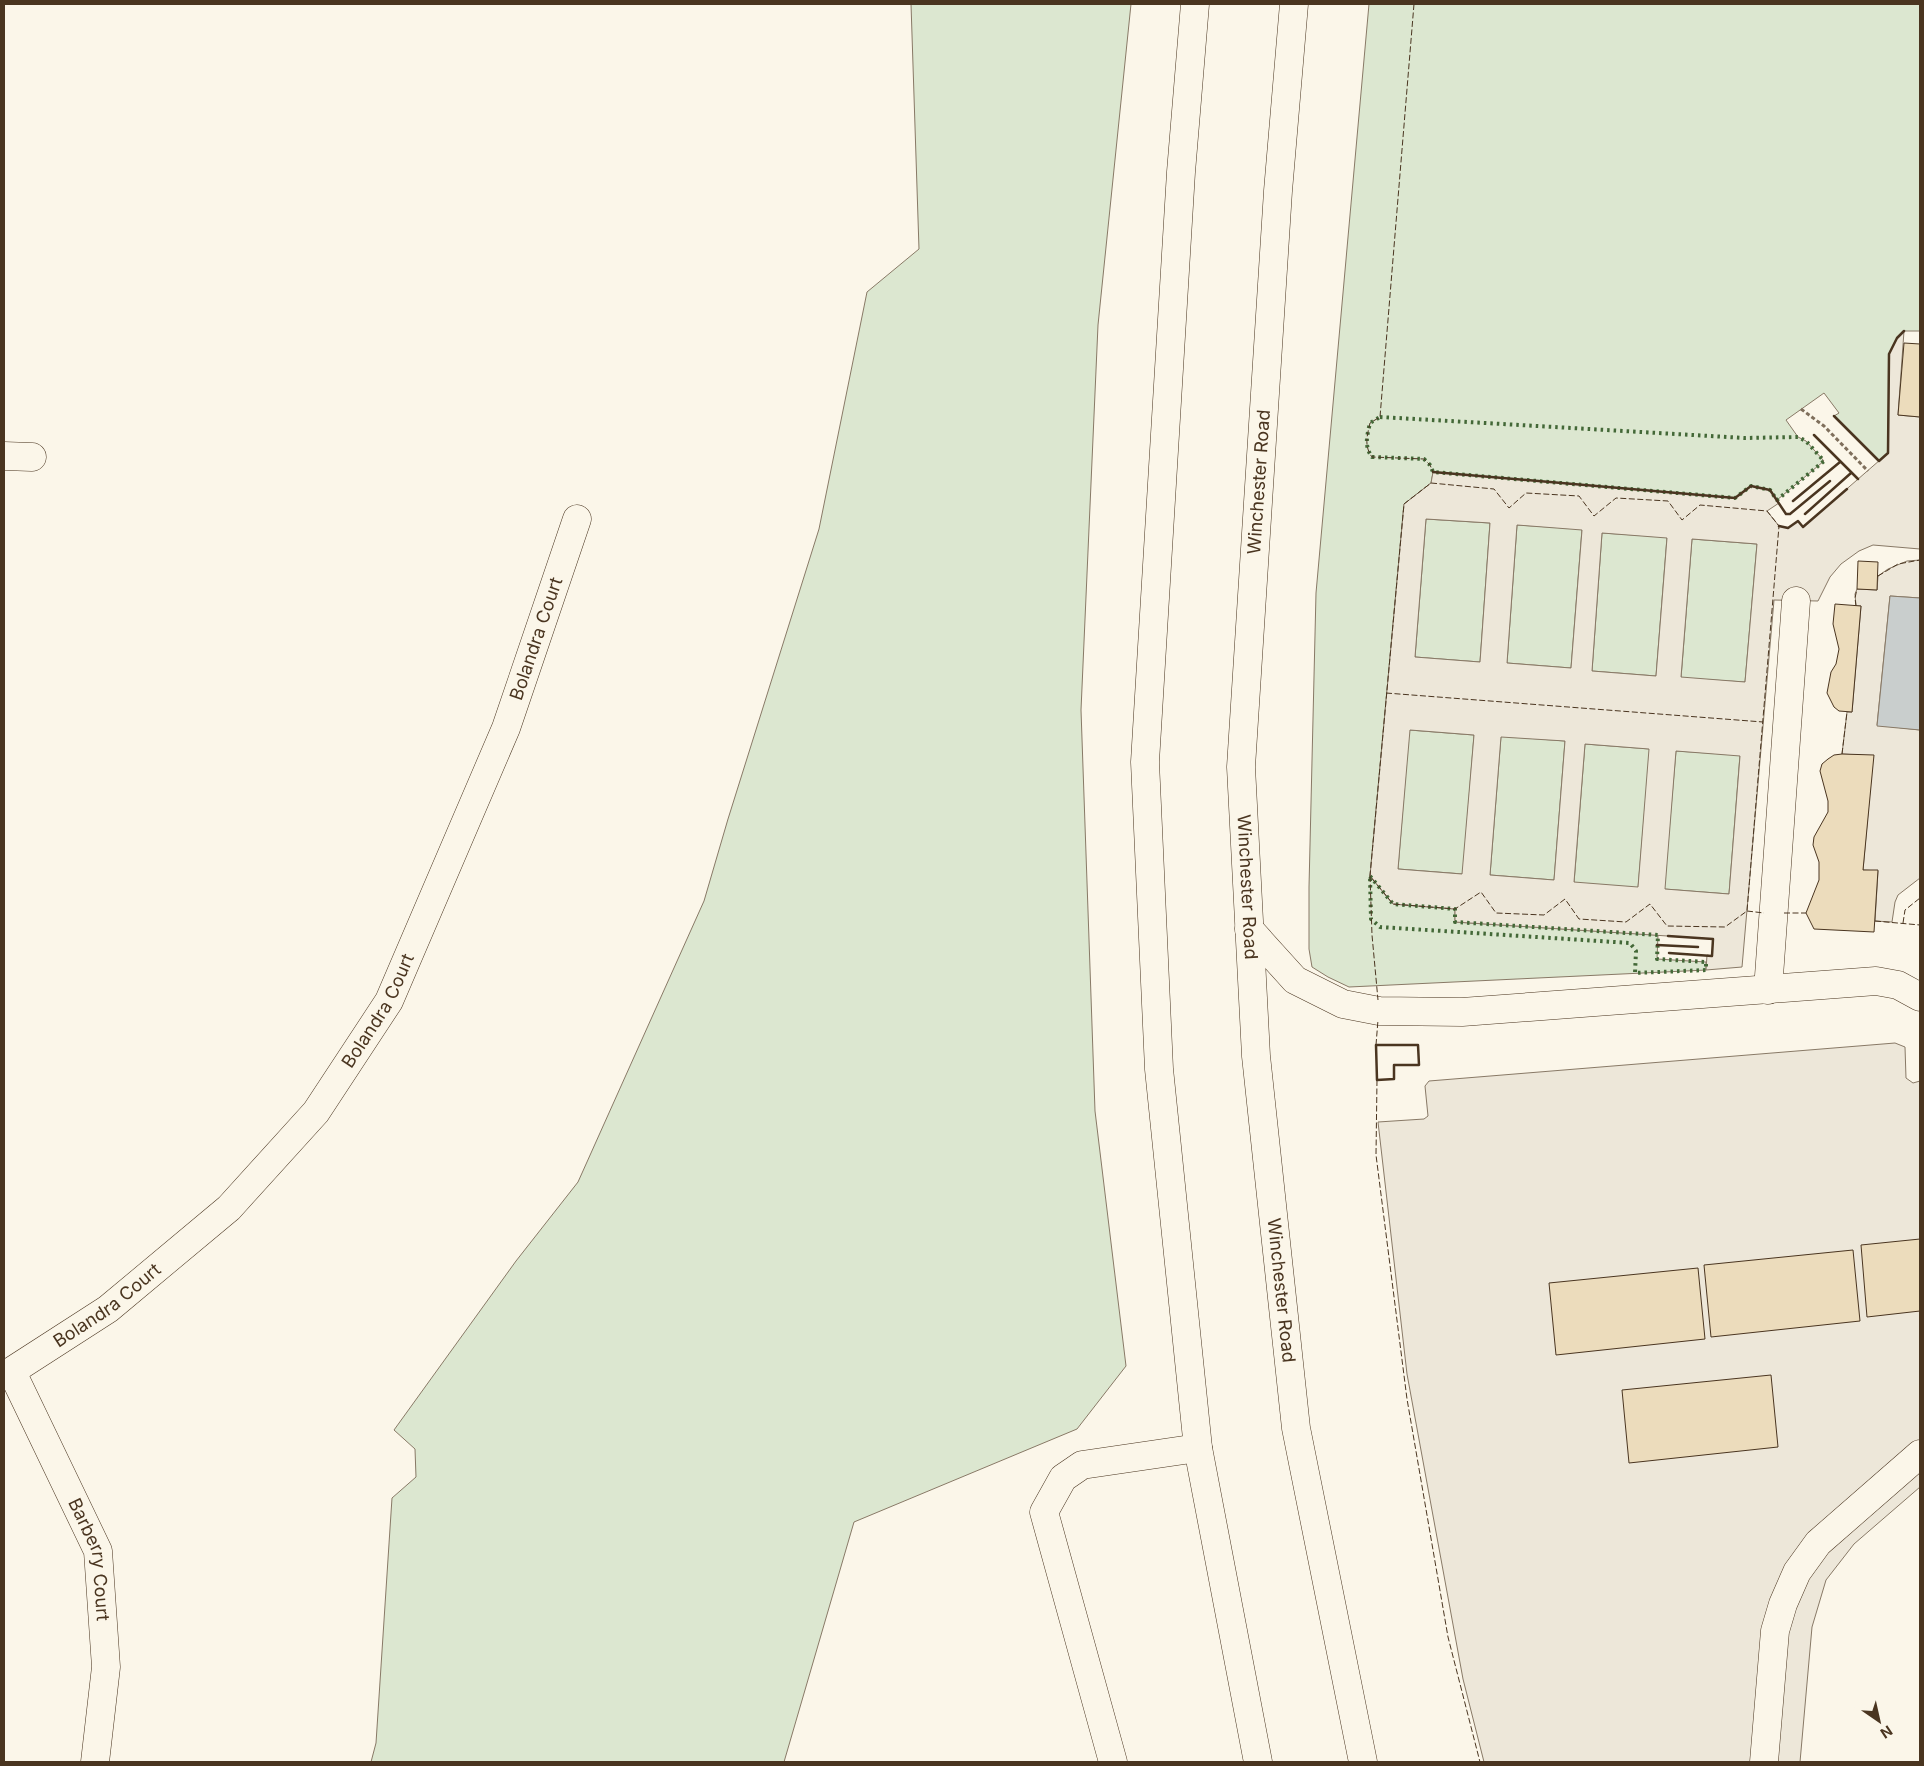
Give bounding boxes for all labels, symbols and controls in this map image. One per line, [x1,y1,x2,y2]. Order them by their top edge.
street label: Winchester Road [1243,409,1274,555]
street label: Bolandra Court [505,574,566,703]
street label: Winchester Road [1233,814,1262,960]
street label: Bolandra Court [337,950,418,1072]
street label: Winchester Road [1263,1217,1300,1364]
street label: Bolandra Court [49,1259,165,1351]
street label: Barberry Court [64,1495,114,1622]
north arrow [1854,1696,1904,1746]
text: N [1877,1722,1896,1742]

